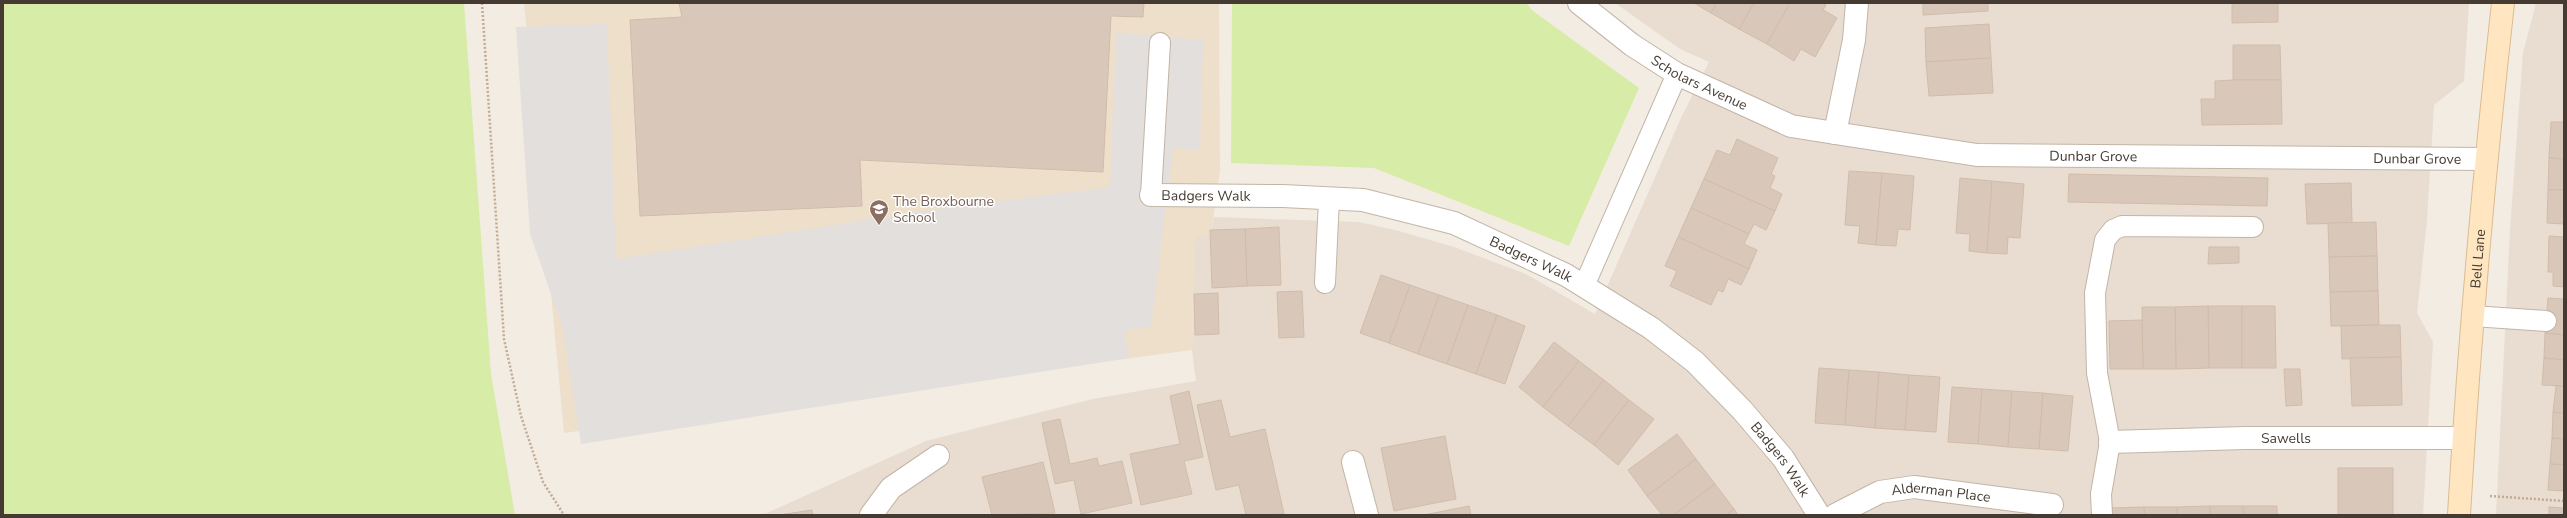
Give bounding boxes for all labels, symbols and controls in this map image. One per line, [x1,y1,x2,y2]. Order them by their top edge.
street label: Scholars Avenue [1647,51,1750,115]
street label: Dunbar Grove [2049,147,2137,166]
street label: Dunbar Grove [2373,149,2461,169]
street label: Badgers Walk [1161,186,1252,206]
place label: The Broxbourne School [893,192,994,227]
school or university icon: The Broxbourne School [868,198,890,226]
street label: Bell Lane [2466,228,2490,289]
street label: Badgers Walk [1486,232,1577,287]
street label: Badgers Walk [1746,418,1815,501]
street label: Sawells [2261,429,2311,448]
street label: Alderman Place [1890,478,1992,507]

